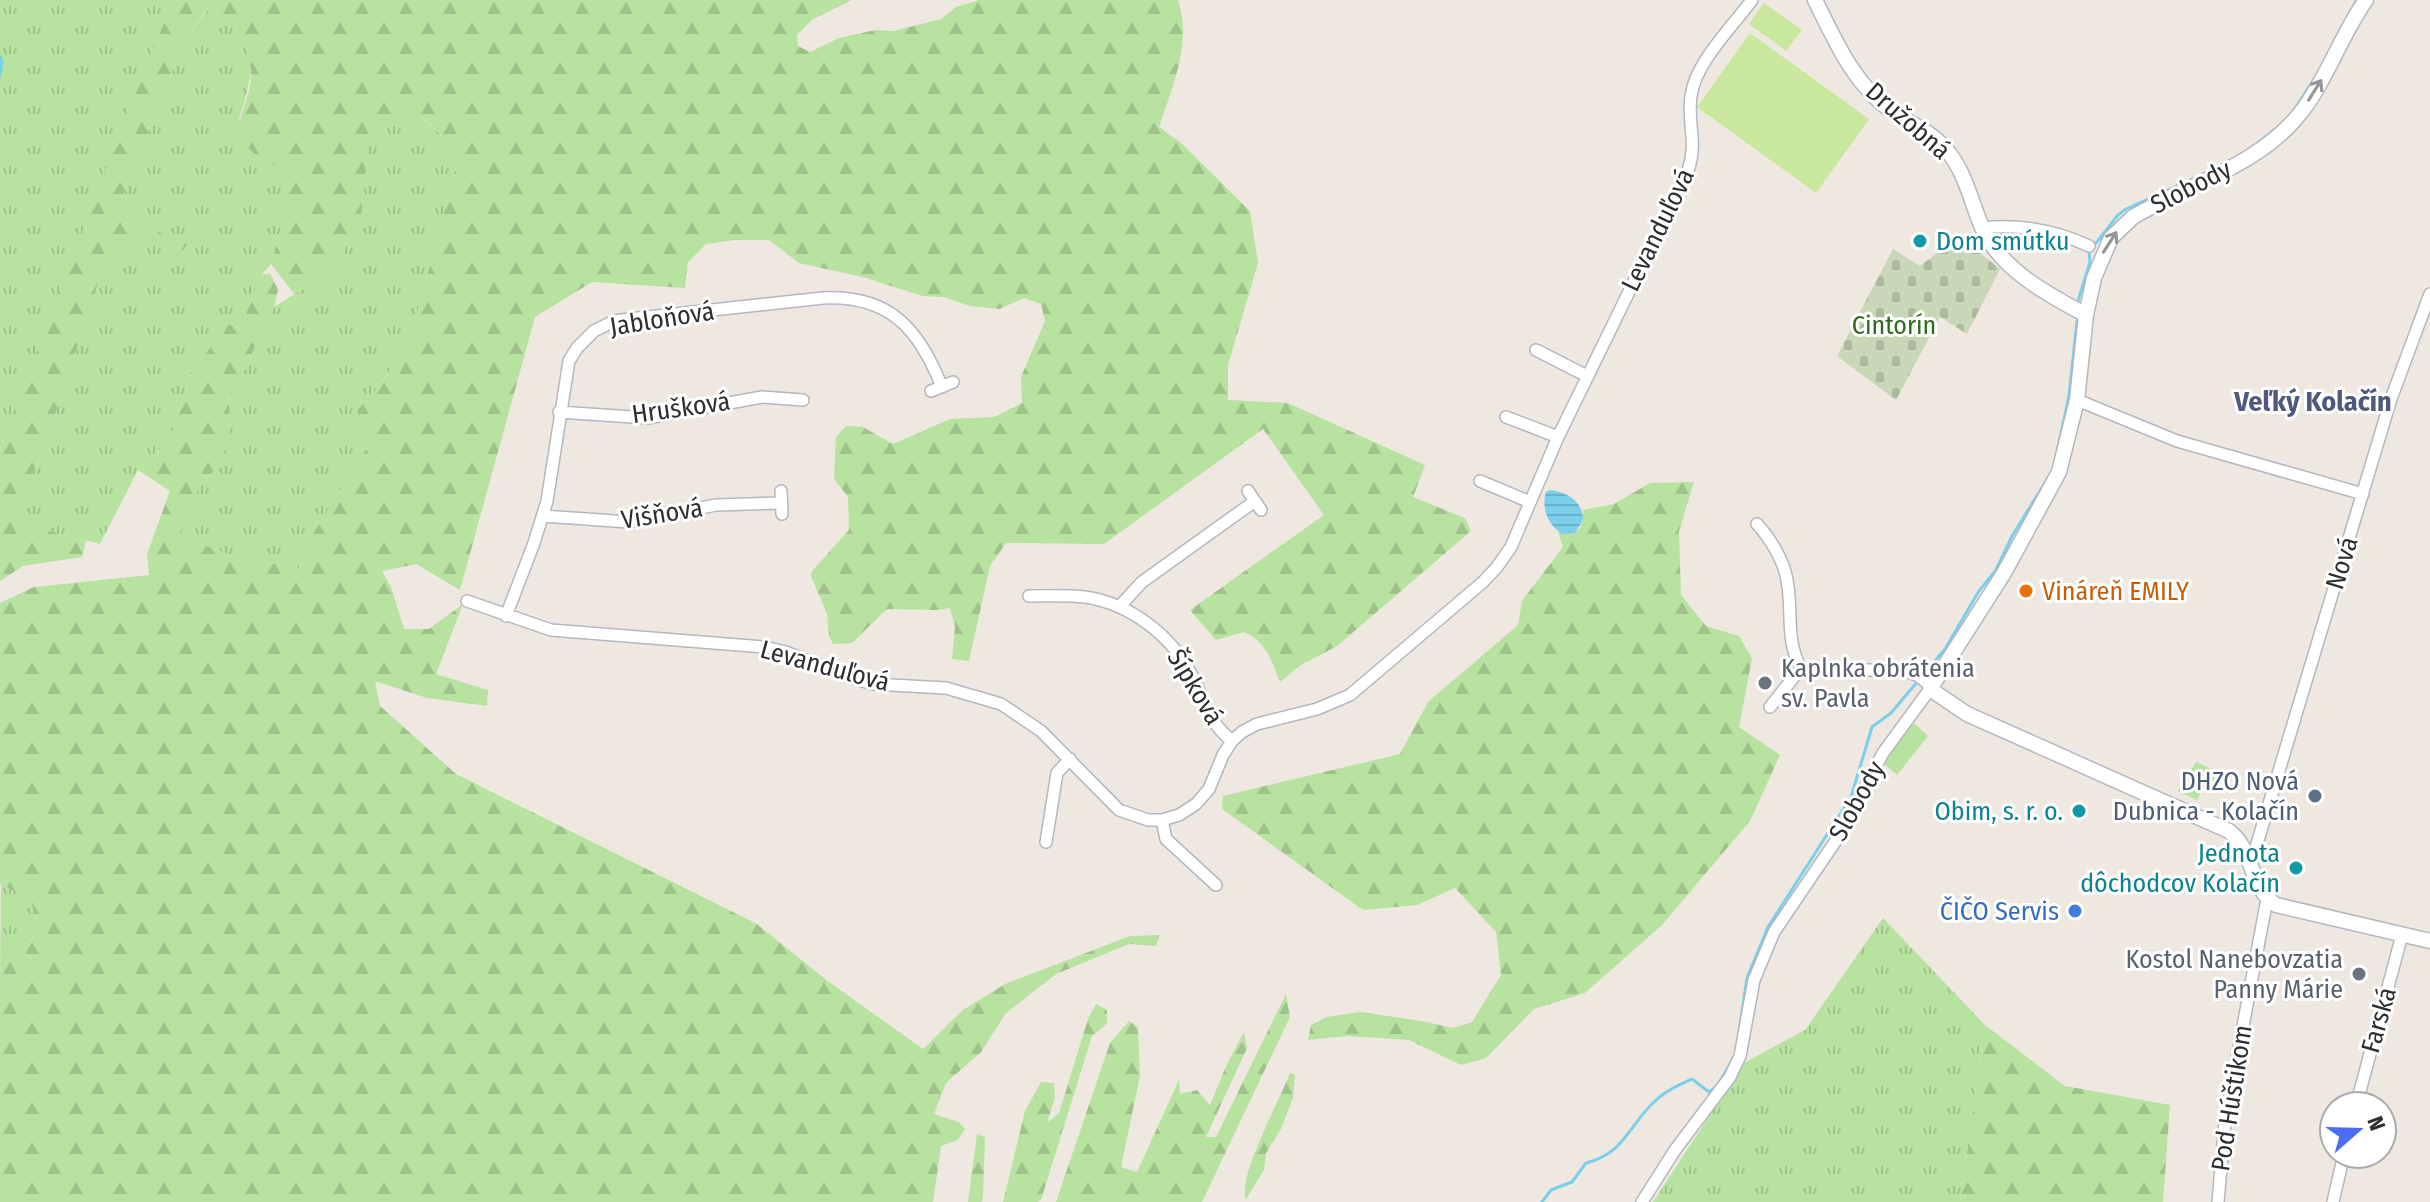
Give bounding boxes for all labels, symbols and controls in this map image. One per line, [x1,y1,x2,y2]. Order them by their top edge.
street label: Družobná [1859,76,1957,166]
one-way arrow [2308,79,2324,102]
street label: Slobody [2145,153,2237,220]
street label: Levanduľová [1615,164,1701,296]
place label: Dom smútku [1936,226,2070,257]
one-way arrow [2102,231,2118,253]
marker: Dom smútku [1911,232,1929,250]
street label: Jabloňová [608,295,716,343]
park label: Cintorín [1852,310,1936,341]
district label: Veľký Kolačín [2233,385,2392,418]
street label: Hrušková [630,386,732,430]
street label: Višňová [619,492,705,536]
street label: Nová [2319,533,2365,593]
place label: Vináreň EMILY [2042,576,2189,607]
marker: Vináreň EMILY [2017,582,2035,600]
street label: Levanduľová [757,634,893,698]
street label: Šípková [1160,644,1230,730]
place label: Kaplnka obrátenia sv. Pavla [1781,653,1975,714]
marker: Kaplnka obrátenia sv. Pavla [1756,674,1774,692]
street label: Slobody [1823,755,1892,846]
place label: DHZO Nová Dubnica - Kolačín [2113,766,2299,827]
marker: DHZO Nová Dubnica - Kolačín [2306,787,2324,805]
place label: Obim, s. r. o. [1934,796,2063,827]
marker: Obim, s. r. o. [2070,802,2088,820]
place label: Jednota dôchodcov Kolačín [2080,838,2280,899]
marker: Jednota dôchodcov Kolačín [2287,859,2305,877]
place label: ČIČO Servis [1940,896,2059,927]
marker: ČIČO Servis [2066,902,2084,920]
place label: Kostol Nanebovzatia Panny Márie [2126,944,2343,1005]
marker: Kostol Nanebovzatia Panny Márie [2350,965,2368,983]
street label: Farská [2355,984,2403,1056]
street label: Pod Húštikom [2205,1023,2259,1173]
north arrow [2318,1090,2398,1170]
text: N [2361,1113,2391,1134]

